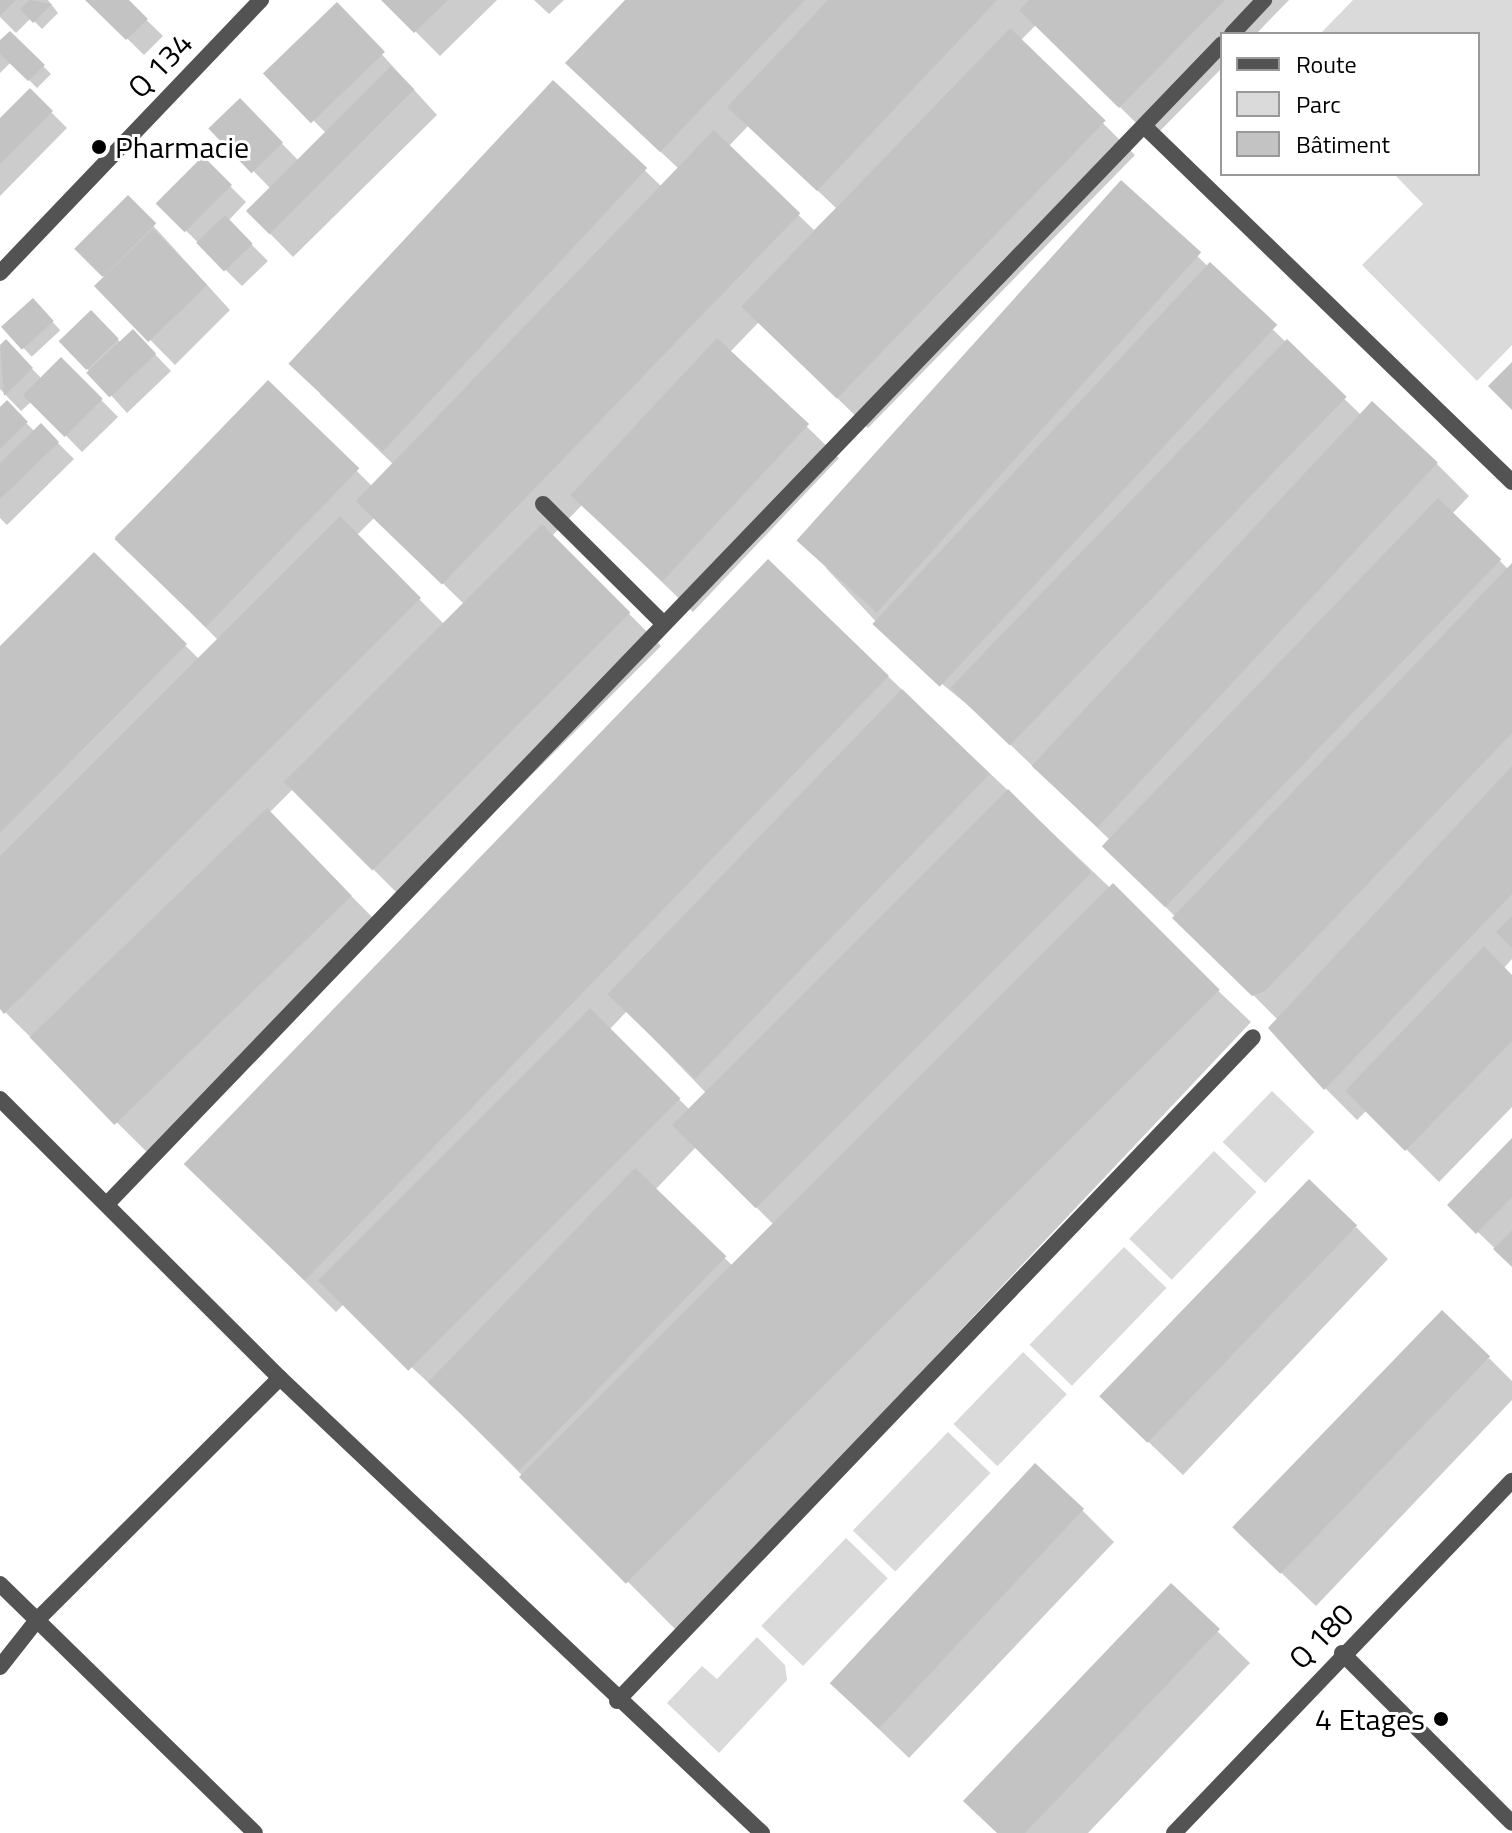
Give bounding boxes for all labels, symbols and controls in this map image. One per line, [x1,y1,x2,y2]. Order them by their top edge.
street label: Q 134 [120,25,200,105]
legend [1220,32,1480,176]
text: Route [1296,46,1357,82]
text: Parc [1296,86,1341,122]
text: Bâtiment [1296,126,1390,162]
place label: Pharmacie [115,129,249,165]
marker: Pharmacie [90,138,108,156]
street label: Q 180 [1281,1596,1361,1676]
place label: 4 Etages [1315,1701,1425,1737]
marker: 4 Etages [1432,1710,1450,1728]

